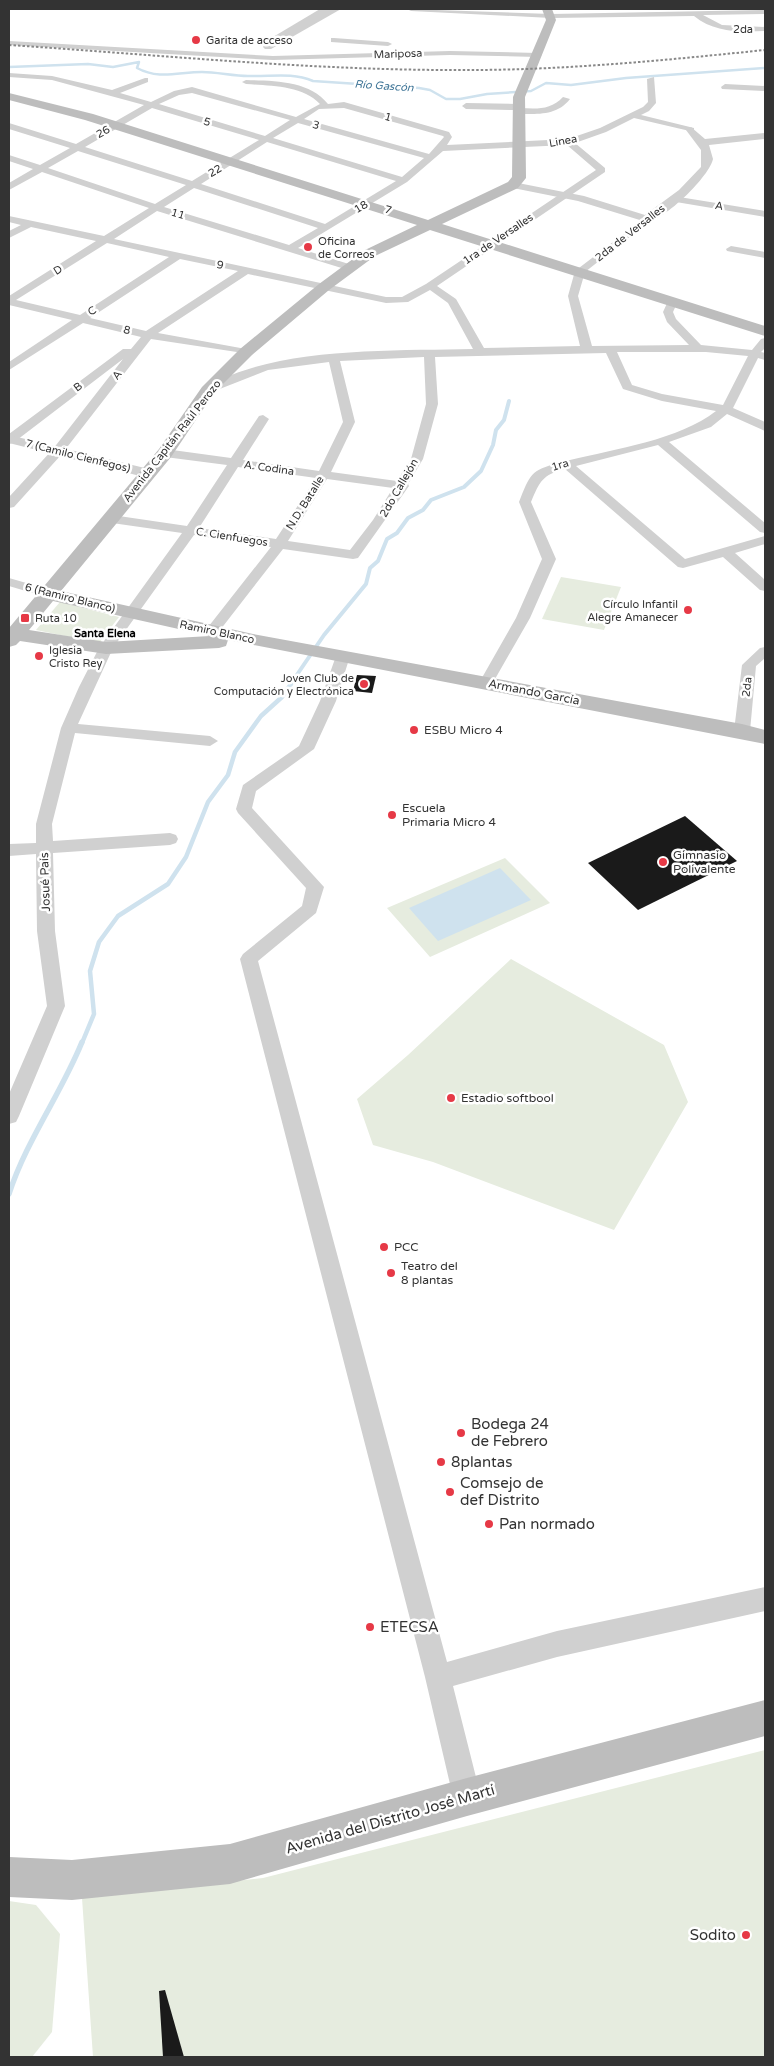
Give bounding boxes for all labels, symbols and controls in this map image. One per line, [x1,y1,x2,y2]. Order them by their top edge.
street label: 2da [733,23,753,36]
marker: Garita de acceso [190,34,202,46]
place label: Garita de acceso [206,34,293,47]
street label: Mariposa [373,47,423,61]
water label: Río Gascón [354,77,414,95]
street label: 1 [383,110,393,124]
street label: 5 [202,115,212,129]
street label: 3 [311,118,321,132]
street label: 26 [94,123,112,141]
street label: Linea [548,132,578,150]
street label: 22 [206,162,224,180]
street label: 18 [352,198,370,216]
street label: A [714,199,724,213]
street label: 2da de Versalles [593,202,667,264]
street label: 7 [383,203,393,217]
street label: 11 [169,206,187,222]
street label: 1ra de Versalles [460,211,536,267]
place label: Oficina de Correos [318,235,375,261]
marker: Oficina de Correos [302,241,314,253]
street label: 9 [215,258,225,272]
street label: D [51,262,65,278]
street label: C [85,303,99,319]
street label: 8 [122,323,132,337]
street label: A [109,368,125,382]
street label: Avenida Capitán Raúl Perozo [120,377,224,505]
street label: B [71,379,85,394]
street label: 7 (Camilo Cienfegos) [24,437,132,475]
street label: 1ra [550,456,570,474]
street label: 2do Callejón [377,457,421,519]
street label: A. Codina [243,458,295,478]
street label: N.D. Batalle [283,474,327,532]
street label: C. Cienfuegos [195,525,269,549]
street label: 6 (Ramiro Blanco) [23,580,117,616]
place label: Círculo Infantil Alegre Amanecer [587,598,679,624]
marker: Círculo Infantil Alegre Amanecer [682,604,694,616]
marker: Ruta 10 [19,612,31,624]
place label: Ruta 10 [35,612,77,625]
street label: Ramiro Blanco [178,618,256,646]
district label: Santa Elena [74,627,136,640]
place label: Iglesia Cristo Rey [49,644,102,670]
marker: Iglesia Cristo Rey [33,650,45,662]
place label: Joven Club de Computación y Electrónica [214,672,354,698]
street label: Armando García [487,676,581,708]
street label: 2da [739,676,755,698]
marker: Joven Club de Computación y Electrónica [358,678,370,690]
place label: ESBU Micro 4 [424,723,503,737]
marker: ESBU Micro 4 [408,724,420,736]
place label: Escuela Primaria Micro 4 [402,801,496,829]
marker: Escuela Primaria Micro 4 [386,809,398,821]
place label: Gimnasio Polivalente [673,848,736,876]
street label: Josué País [37,852,53,912]
marker: Gimnasio Polivalente [657,856,669,868]
place label: Estadio softbool [461,1091,554,1105]
marker: Estadio softbool [445,1092,457,1104]
place label: PCC [394,1240,419,1254]
marker: PCC [378,1241,390,1253]
place label: Teatro del 8 plantas [401,1259,458,1287]
marker: Teatro del 8 plantas [385,1267,397,1279]
place label: Bodega 24 de Febrero [471,1415,549,1450]
marker: Bodega 24 de Febrero [455,1427,467,1439]
place label: 8plantas [451,1453,512,1471]
marker: 8plantas [435,1456,447,1468]
place label: Comsejo de def Distrito [460,1474,544,1509]
marker: Comsejo de def Distrito [444,1486,456,1498]
place label: Pan normado [499,1515,595,1533]
marker: Pan normado [483,1518,495,1530]
place label: ETECSA [380,1618,439,1636]
marker: ETECSA [364,1621,376,1633]
street label: Avenida del Distrito José Martí [283,1780,497,1858]
place label: Sodito [690,1926,736,1944]
marker: Sodito [740,1929,752,1941]

